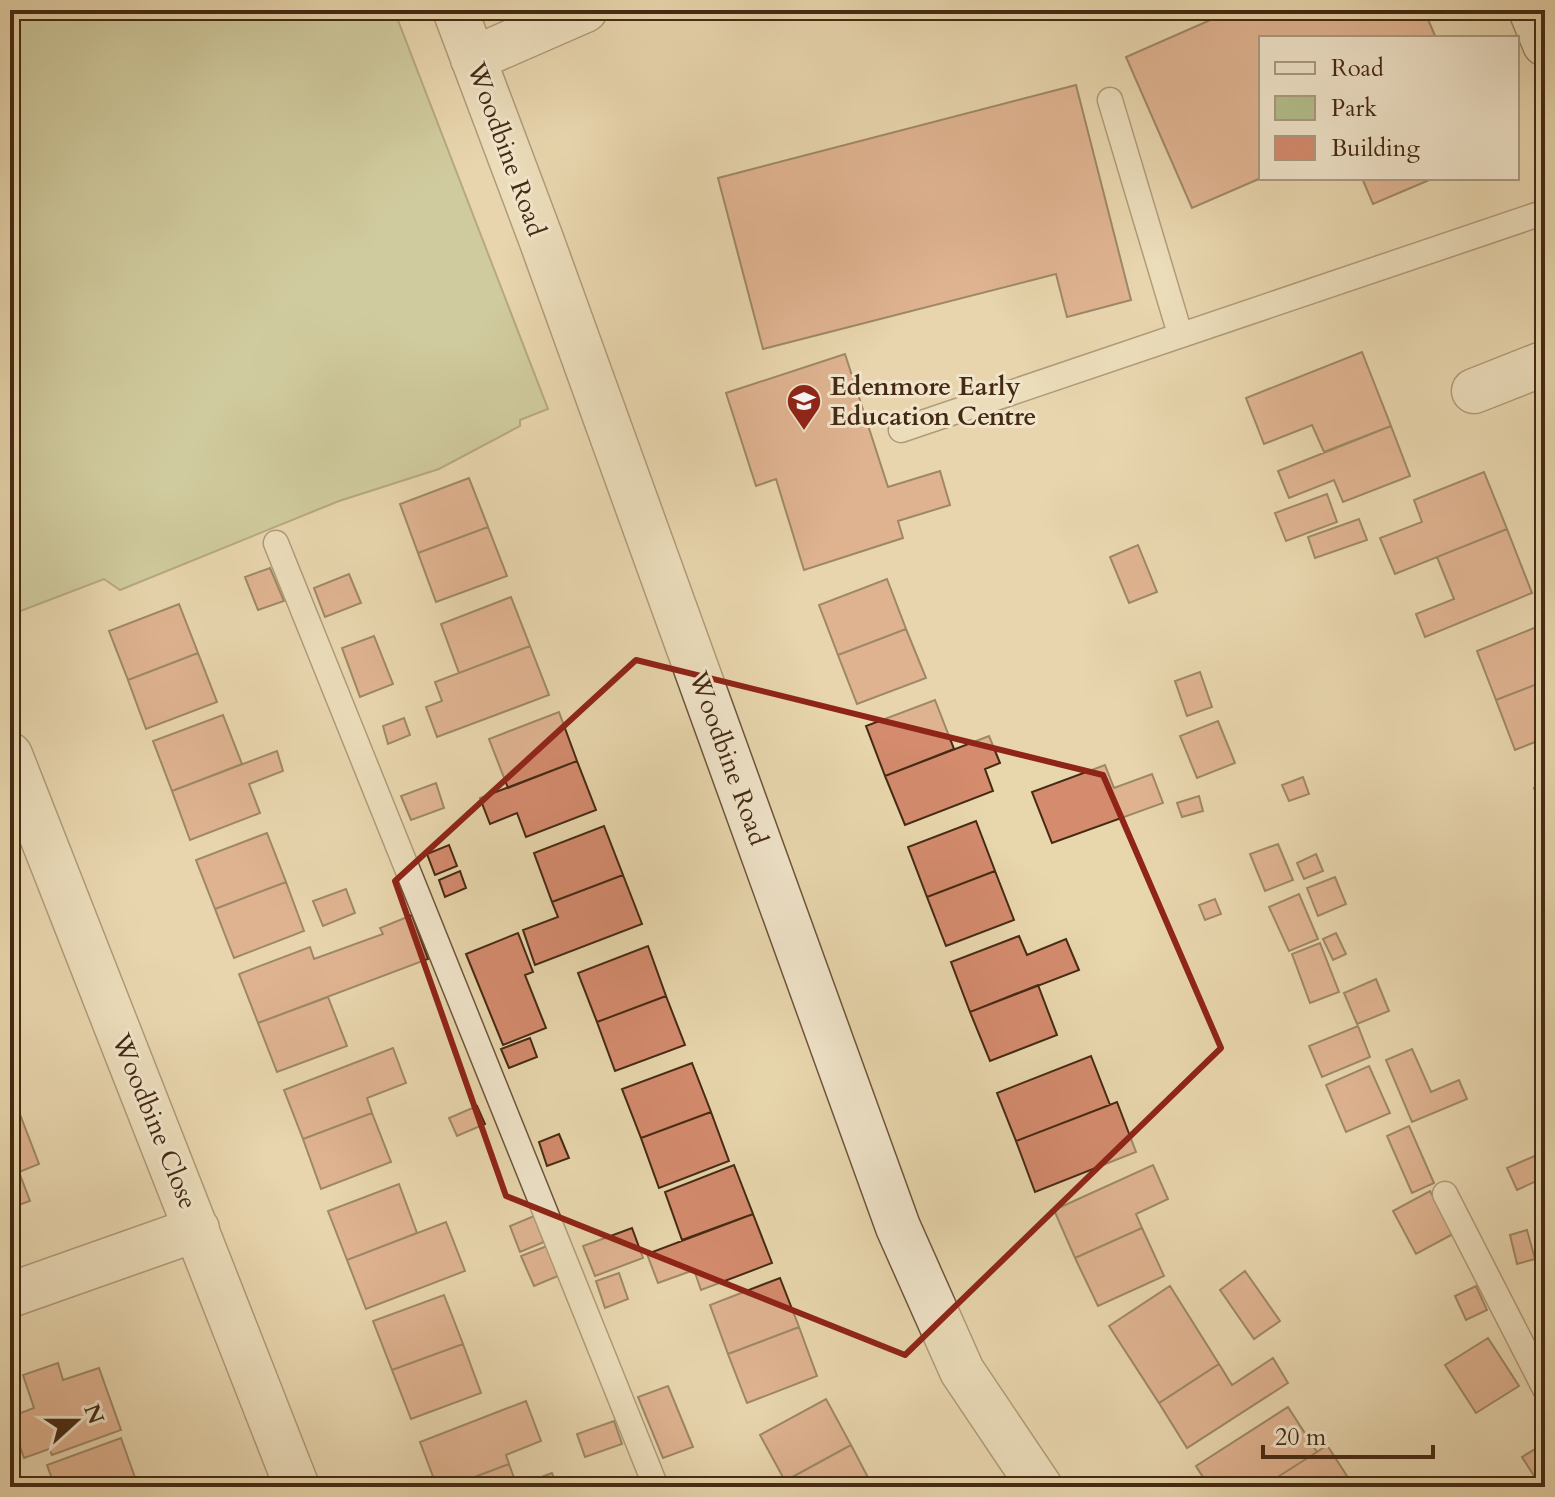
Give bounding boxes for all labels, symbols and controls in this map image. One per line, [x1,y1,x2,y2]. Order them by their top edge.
legend [1259,36,1519,180]
text: Road [1331,52,1384,85]
street label: Woodbine Road [459,56,554,241]
text: Park [1331,92,1377,125]
text: Building [1331,132,1421,165]
place label: Edenmore Early Education Centre [830,369,1036,434]
school or university icon: Edenmore Early Education Centre [785,382,823,432]
street label: Woodbine Road [681,665,776,850]
street label: Woodbine Close [103,1027,206,1214]
north arrow [36,1381,116,1461]
text: N [76,1400,111,1428]
scale bar [1263,1409,1433,1459]
text: 20 m [1275,1421,1327,1454]

